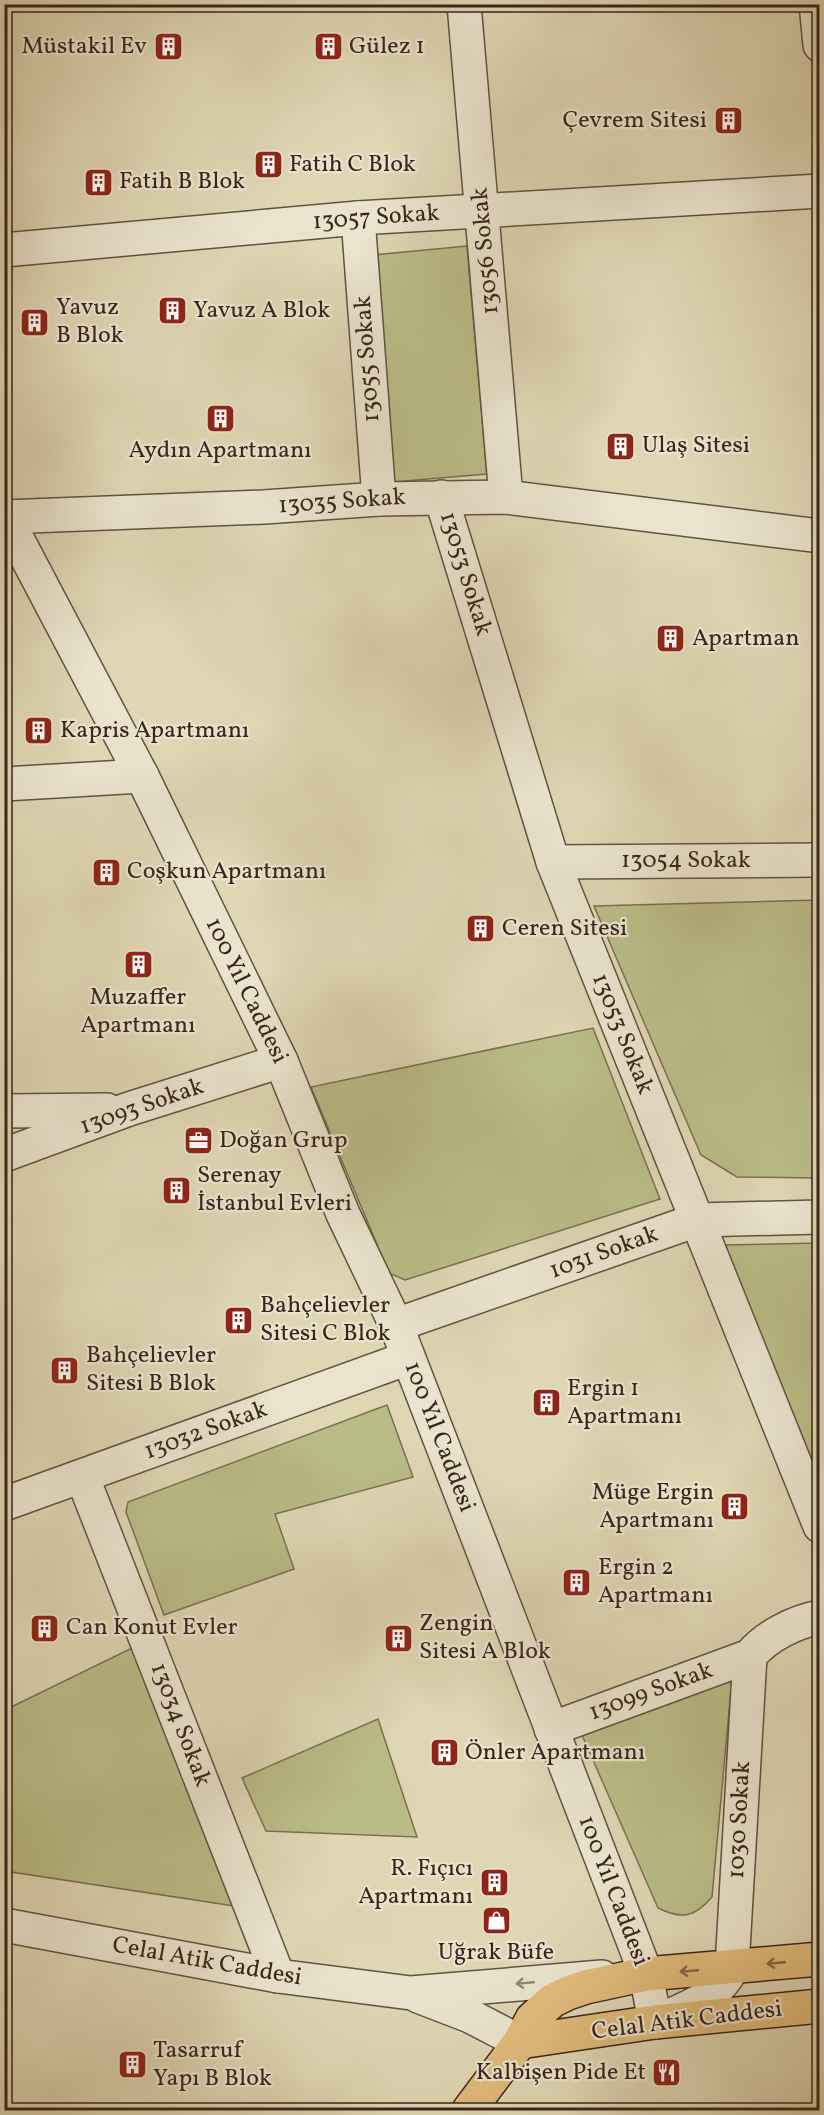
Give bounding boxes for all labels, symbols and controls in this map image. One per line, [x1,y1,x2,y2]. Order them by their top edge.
place label: Müstakil Ev [22,30,147,64]
place label: Gülez 1 [349,30,425,64]
building icon: Müstakil Ev [152,31,184,63]
building icon: Gülez 1 [312,31,344,63]
place label: Çevrem Sitesi [563,104,707,138]
building icon: Çevrem Sitesi [712,105,744,137]
place label: Fatih C Blok [289,148,416,182]
building icon: Fatih C Blok [252,149,284,181]
place label: Fatih B Blok [119,165,245,199]
building icon: Fatih B Blok [82,166,114,198]
street label: 13056 Sokak [463,186,509,316]
street label: 13057 Sokak [311,197,441,239]
place label: Yavuz B Blok [56,291,124,353]
place label: Yavuz A Blok [193,294,330,328]
street label: 13055 Sokak [347,294,389,424]
building icon: Yavuz A Blok [156,295,188,327]
building icon: Yavuz B Blok [19,306,51,338]
building icon: Aydın Apartmanı [204,402,236,434]
place label: Ulaş Sitesi [642,429,750,463]
building icon: Ulaş Sitesi [605,430,637,462]
place label: Aydın Apartmanı [129,434,311,468]
street label: 13035 Sokak [277,481,407,523]
street label: 13053 Sokak [430,508,500,640]
place label: Apartman [692,622,800,656]
building icon: Apartman [655,623,687,655]
place label: Kapris Apartmanı [60,714,249,748]
building icon: Kapris Apartmanı [23,715,55,747]
street label: 13054 Sokak [621,844,751,878]
place label: Coşkun Apartmanı [127,855,326,889]
building icon: Coşkun Apartmanı [90,856,122,888]
street label: 100 Yıl Caddesi [196,912,296,1070]
place label: Ceren Sitesi [502,912,627,946]
building icon: Ceren Sitesi [465,913,497,945]
building icon: Muzaffer Apartmanı [122,949,154,981]
street label: 13053 Sokak [582,968,662,1100]
place label: Muzaffer Apartmanı [81,981,195,1043]
street label: 13093 Sokak [76,1070,208,1144]
place label: Doğan Grup [219,1124,348,1158]
office icon: Doğan Grup [182,1125,214,1157]
place label: Serenay İstanbul Evleri [197,1159,352,1221]
building icon: Serenay İstanbul Evleri [160,1174,192,1206]
street label: 1031 Sokak [545,1218,663,1288]
place label: Bahçelievler Sitesi C Blok [260,1289,391,1351]
building icon: Bahçelievler Sitesi C Blok [223,1304,255,1336]
place label: Bahçelievler Sitesi B Blok [86,1339,216,1401]
building icon: Bahçelievler Sitesi B Blok [49,1354,81,1386]
street label: 100 Yıl Caddesi [395,1357,483,1517]
place label: Ergin 1 Apartmanı [567,1372,682,1434]
building icon: Ergin 1 Apartmanı [530,1387,562,1419]
street label: 13032 Sokak [140,1393,272,1469]
place label: Müge Ergin Apartmanı [592,1476,714,1538]
building icon: Müge Ergin Apartmanı [719,1491,751,1523]
place label: Ergin 2 Apartmanı [598,1551,713,1613]
building icon: Ergin 2 Apartmanı [561,1566,593,1598]
place label: Zengin Sitesi A Blok [419,1607,551,1669]
place label: Can Konut Evler [66,1611,238,1645]
building icon: Can Konut Evler [29,1612,61,1644]
building icon: Zengin Sitesi A Blok [382,1622,414,1654]
street label: 13099 Sokak [584,1654,718,1730]
street label: 13034 Sokak [141,1658,219,1792]
place label: Önler Apartmanı [465,1736,645,1770]
building icon: Önler Apartmanı [428,1737,460,1769]
street label: 1030 Sokak [720,1760,760,1880]
street label: 100 Yıl Caddesi [569,1811,657,1971]
place label: R. Fıçıcı Apartmanı [358,1852,473,1914]
building icon: R. Fıçıcı Apartmanı [478,1867,510,1899]
shop icon: Uğrak Büfe [480,1904,512,1936]
street label: Celal Atik Caddesi [110,1929,304,1995]
place label: Uğrak Büfe [438,1936,554,1970]
one-way arrow [766,1958,786,1969]
one-way arrow [679,1965,699,1976]
one-way arrow [515,1978,535,1989]
street label: Celal Atik Caddesi [590,1992,784,2050]
place label: Tasarruf Yapı B Blok [153,2034,272,2096]
building icon: Tasarruf Yapı B Blok [116,2049,148,2081]
place label: Kalbişen Pide Et [476,2056,646,2090]
restaurant icon: Kalbişen Pide Et [651,2057,683,2089]

